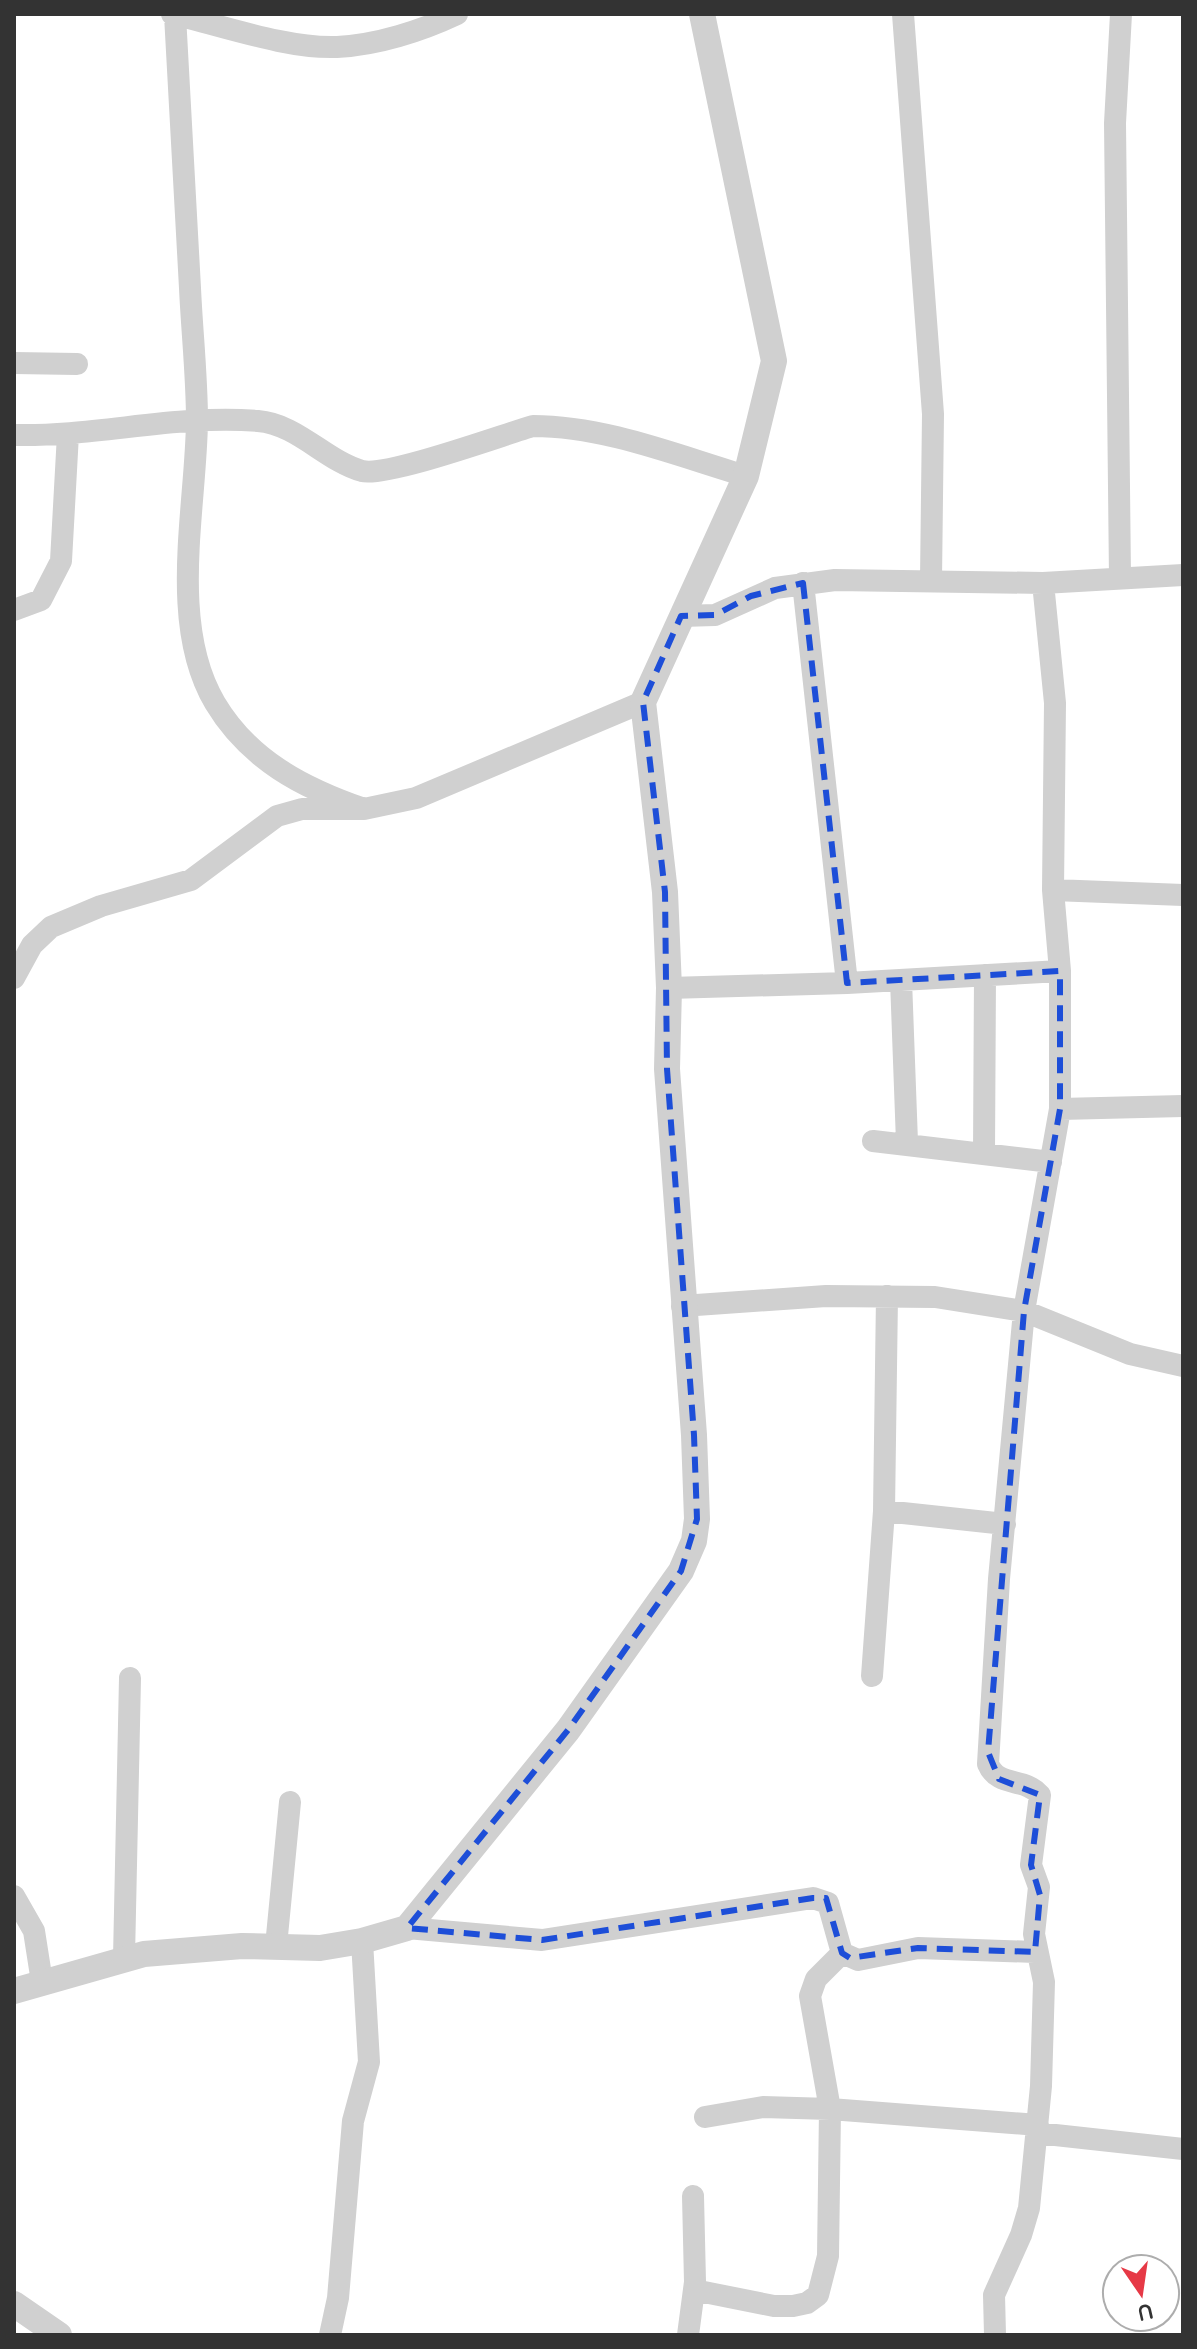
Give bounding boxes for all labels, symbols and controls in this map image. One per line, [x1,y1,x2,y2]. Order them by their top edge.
north arrow [1101,2253,1181,2333]
text: U [1135,2297,1156,2328]

